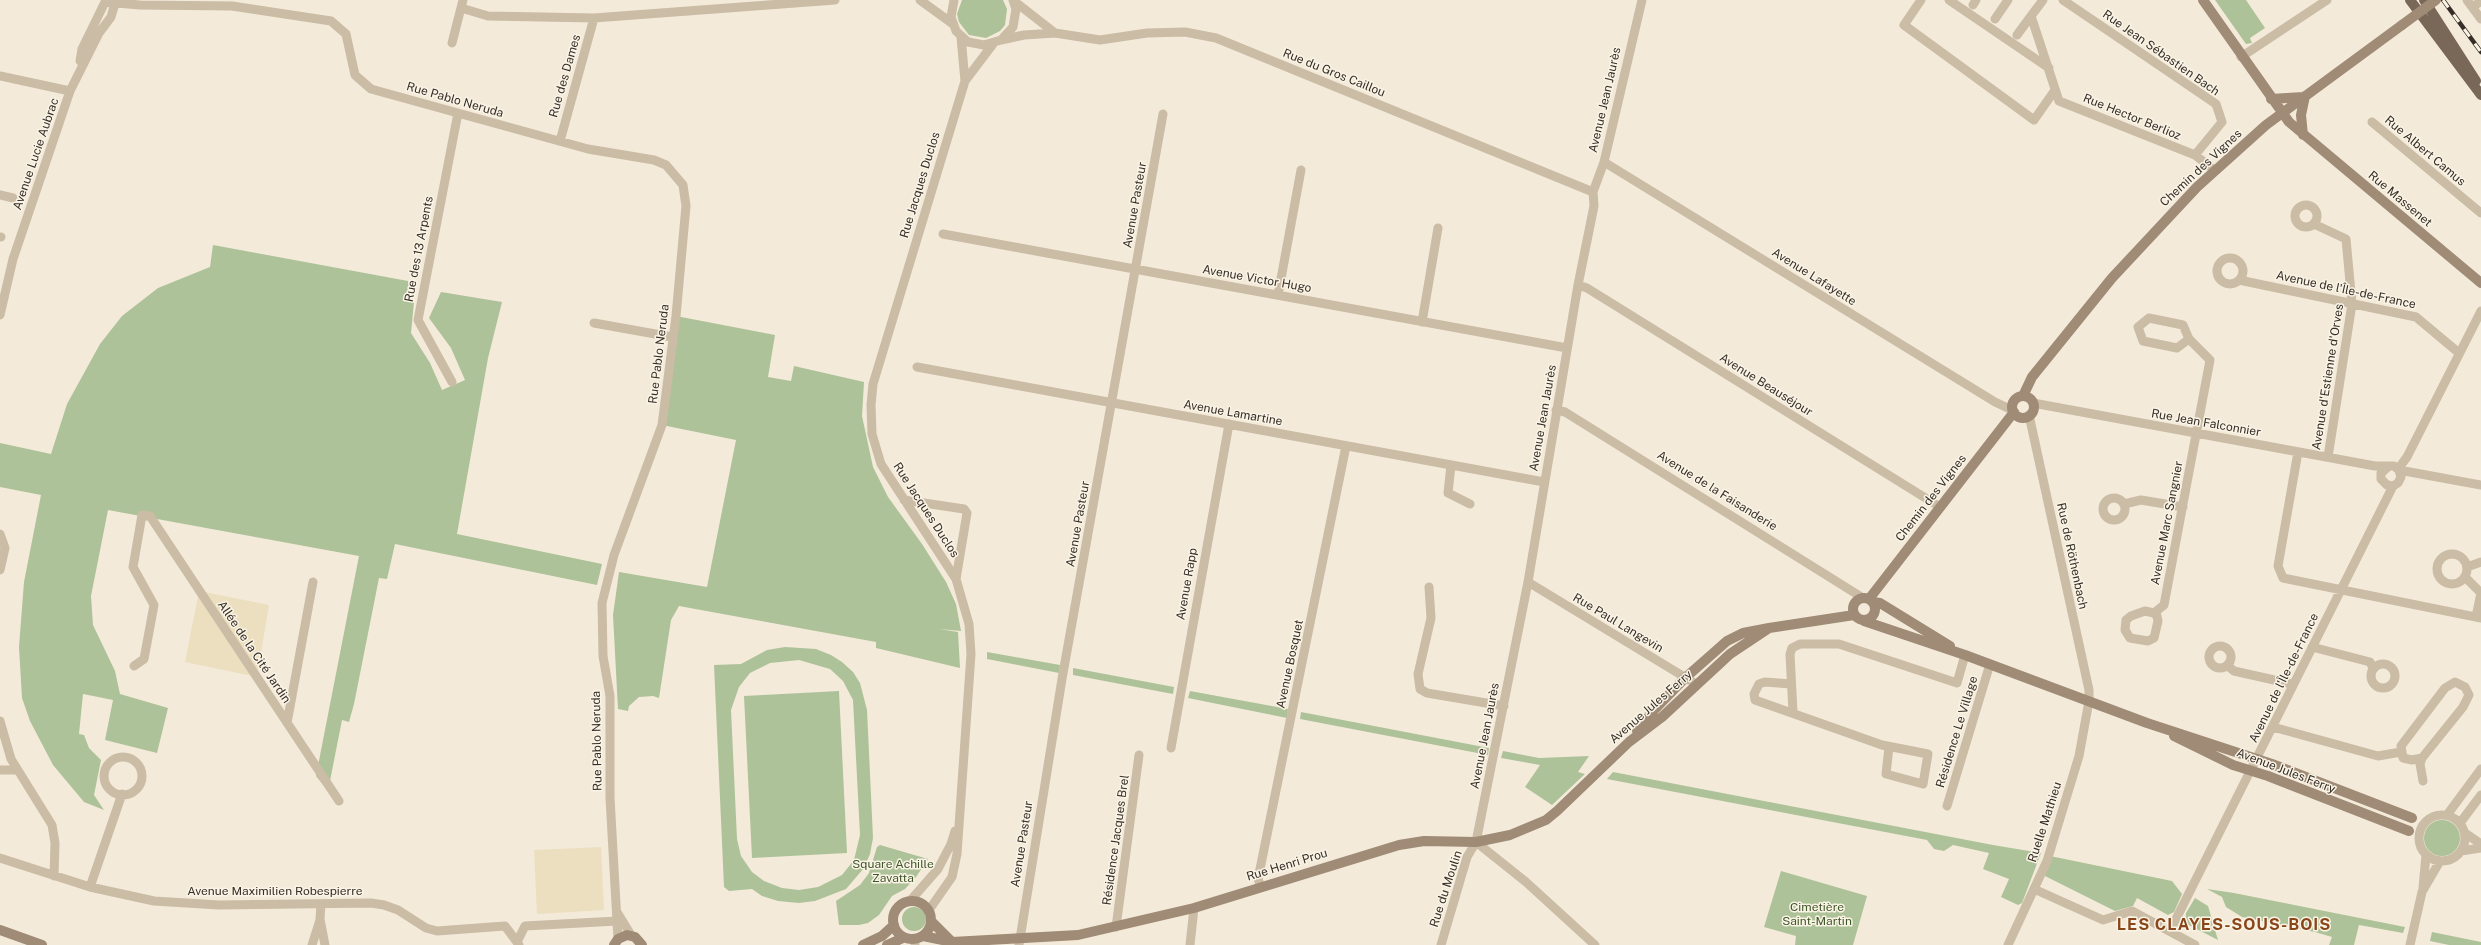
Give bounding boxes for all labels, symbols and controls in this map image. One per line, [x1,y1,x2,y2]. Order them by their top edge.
street label: Rue Jean Sébastien Bach [2100,7,2222,99]
street label: Rue des Dames [546,33,584,119]
street label: Rue du Gros Caillou [1281,46,1387,100]
street label: Avenue Jean Jaurès [1586,46,1624,154]
street label: Rue Pablo Neruda [405,79,505,121]
street label: Rue Hector Berlioz [2081,91,2183,143]
street label: Avenue Lucie Aubrac [10,96,62,212]
street label: Rue Albert Camus [2382,113,2468,189]
street label: Chemin des Vignes [2157,126,2245,210]
street label: Rue Jacques Duclos [897,130,943,240]
street label: Avenue Pasteur [1120,161,1150,249]
street label: Rue Massenet [2365,168,2435,230]
street label: Rue des 13 Arpents [402,195,436,303]
street label: Avenue Lafayette [1769,245,1859,309]
street label: Avenue Victor Hugo [1201,262,1313,296]
street label: Avenue de l'Île-de-France [2275,268,2417,312]
street label: Rue Pablo Neruda [646,303,672,405]
street label: Avenue d'Estienne d'Orves [2309,303,2347,451]
street label: Avenue Beauséjour [1717,351,1815,419]
street label: Avenue Jean Jaurès [1527,364,1559,472]
street label: Avenue Lamartine [1182,397,1284,429]
street label: Rue Jean Falconnier [2150,406,2262,440]
street label: Avenue de la Faisanderie [1654,448,1780,534]
street label: Chemin des Vignes [1893,452,1969,544]
street label: Rue Jacques Duclos [890,460,962,560]
street label: Avenue Marc Sangnier [2148,460,2186,586]
street label: Avenue Pasteur [1063,480,1093,568]
street label: Rue de Röthenbach [2054,501,2090,611]
street label: Avenue Rapp [1174,547,1200,621]
street label: Rue Paul Langevin [1570,590,1666,656]
street label: Allée de la Cité Jardin [214,598,294,706]
street label: Avenue de l'Île-de-France [2246,611,2322,745]
street label: Avenue Bosquet [1274,618,1306,710]
street label: Avenue Jules Ferry [1607,667,1695,747]
street label: Résidence Le Village [1933,674,1981,790]
street label: Avenue Jean Jaurès [1468,682,1502,790]
street label: Rue Pablo Neruda [589,691,605,791]
street label: Avenue Jules Ferry [2235,746,2337,796]
street label: Résidence Jacques Brel [1100,774,1132,906]
street label: Ruelle Mathieu [2025,780,2065,864]
street label: Avenue Pasteur [1008,800,1036,888]
street label: Rue Henri Prou [1245,846,1329,884]
street label: Rue du Moulin [1427,849,1465,929]
park label: Square Achille Zavatta [852,857,934,885]
street label: Avenue Maximilien Robespierre [187,884,363,898]
park label: Cimetière Saint-Martin [1782,900,1852,928]
district label: LES CLAYES-SOUS-BOIS [2117,915,2331,935]

